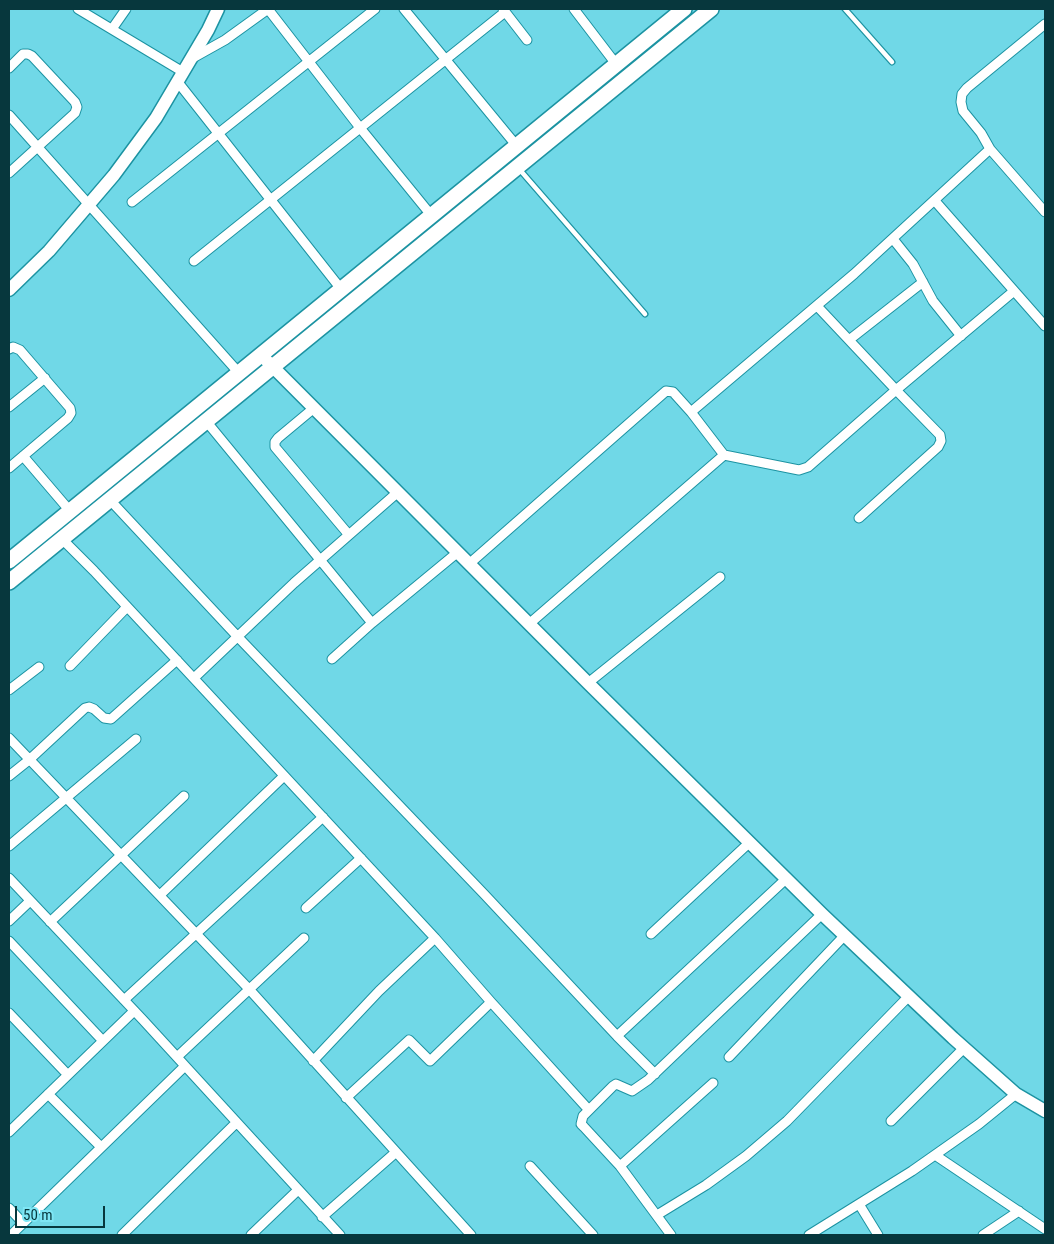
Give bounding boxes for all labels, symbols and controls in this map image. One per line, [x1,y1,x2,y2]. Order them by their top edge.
scale bar [18,1196,108,1228]
text: 50 m [23,1206,53,1224]

